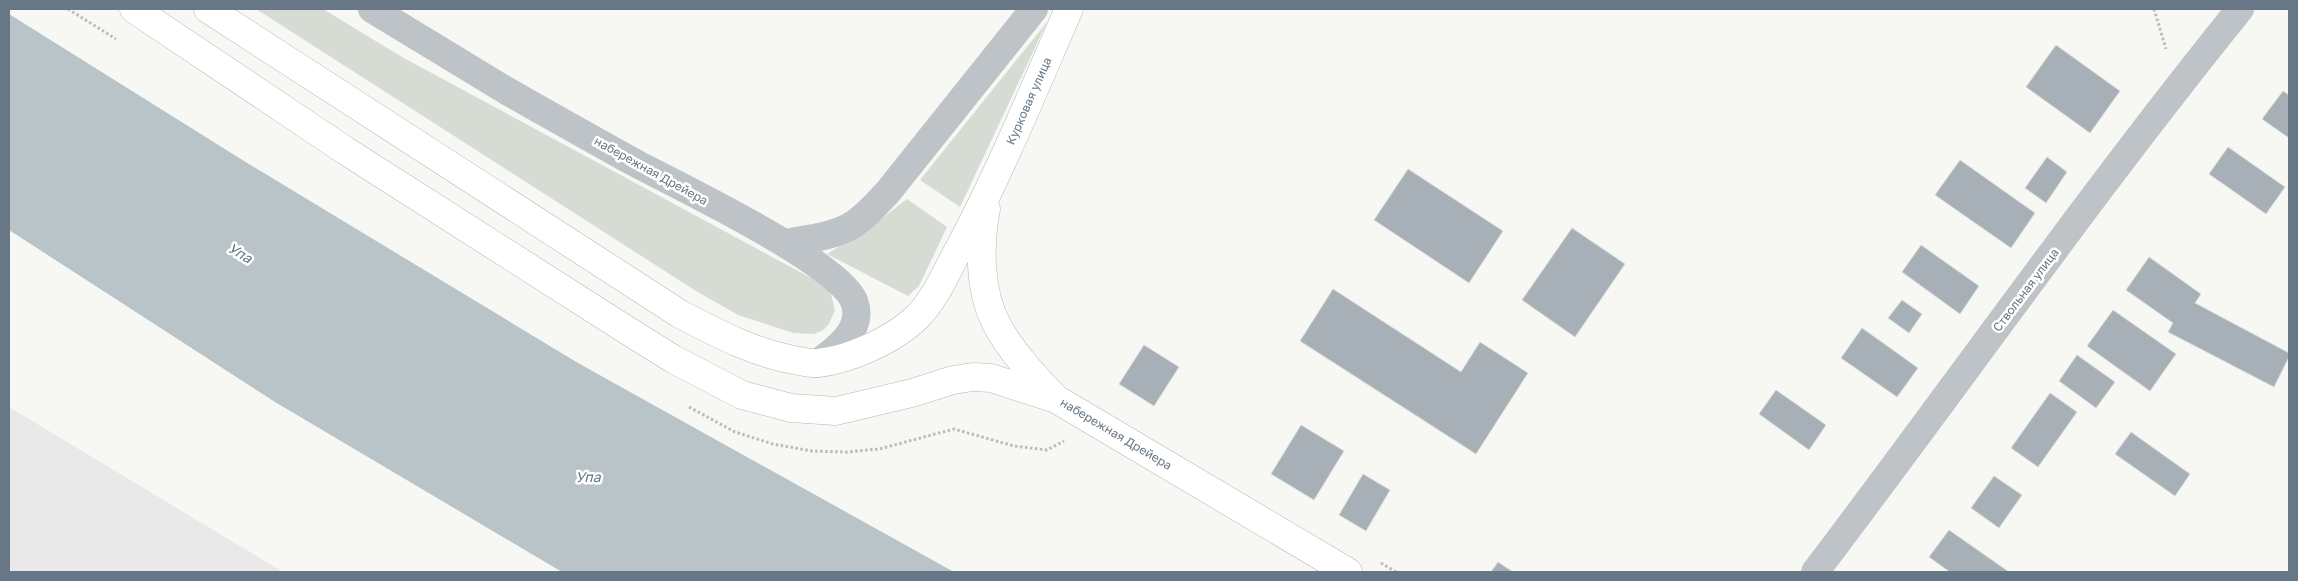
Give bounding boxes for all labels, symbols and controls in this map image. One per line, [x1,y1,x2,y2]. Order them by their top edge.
street label: Курковая улица [1002,55,1055,147]
street label: набережная Дрейера [592,133,711,208]
water label: Упа [225,239,256,267]
street label: Ствольная улица [1989,245,2062,334]
street label: набережная Дрейера [1058,394,1175,473]
water label: Упа [575,468,602,485]

